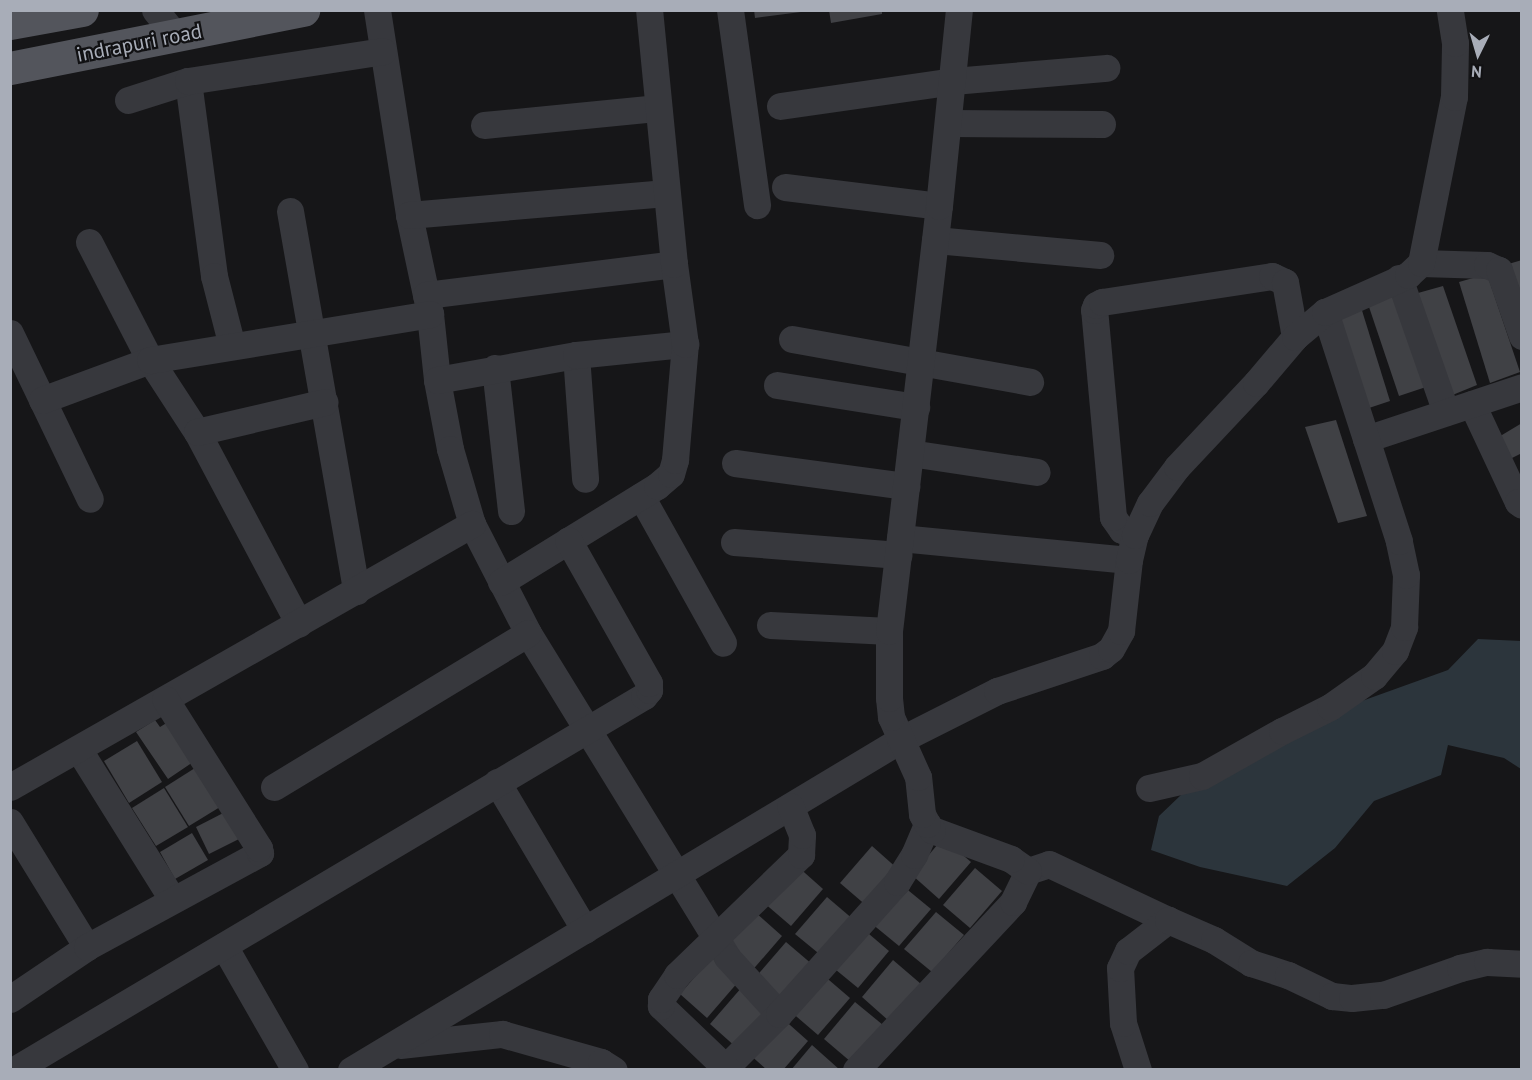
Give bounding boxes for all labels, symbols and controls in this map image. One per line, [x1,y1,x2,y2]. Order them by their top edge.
street label: indrapuri road [74,19,204,67]
north arrow [1448,24,1508,84]
text: N [1470,62,1483,82]

